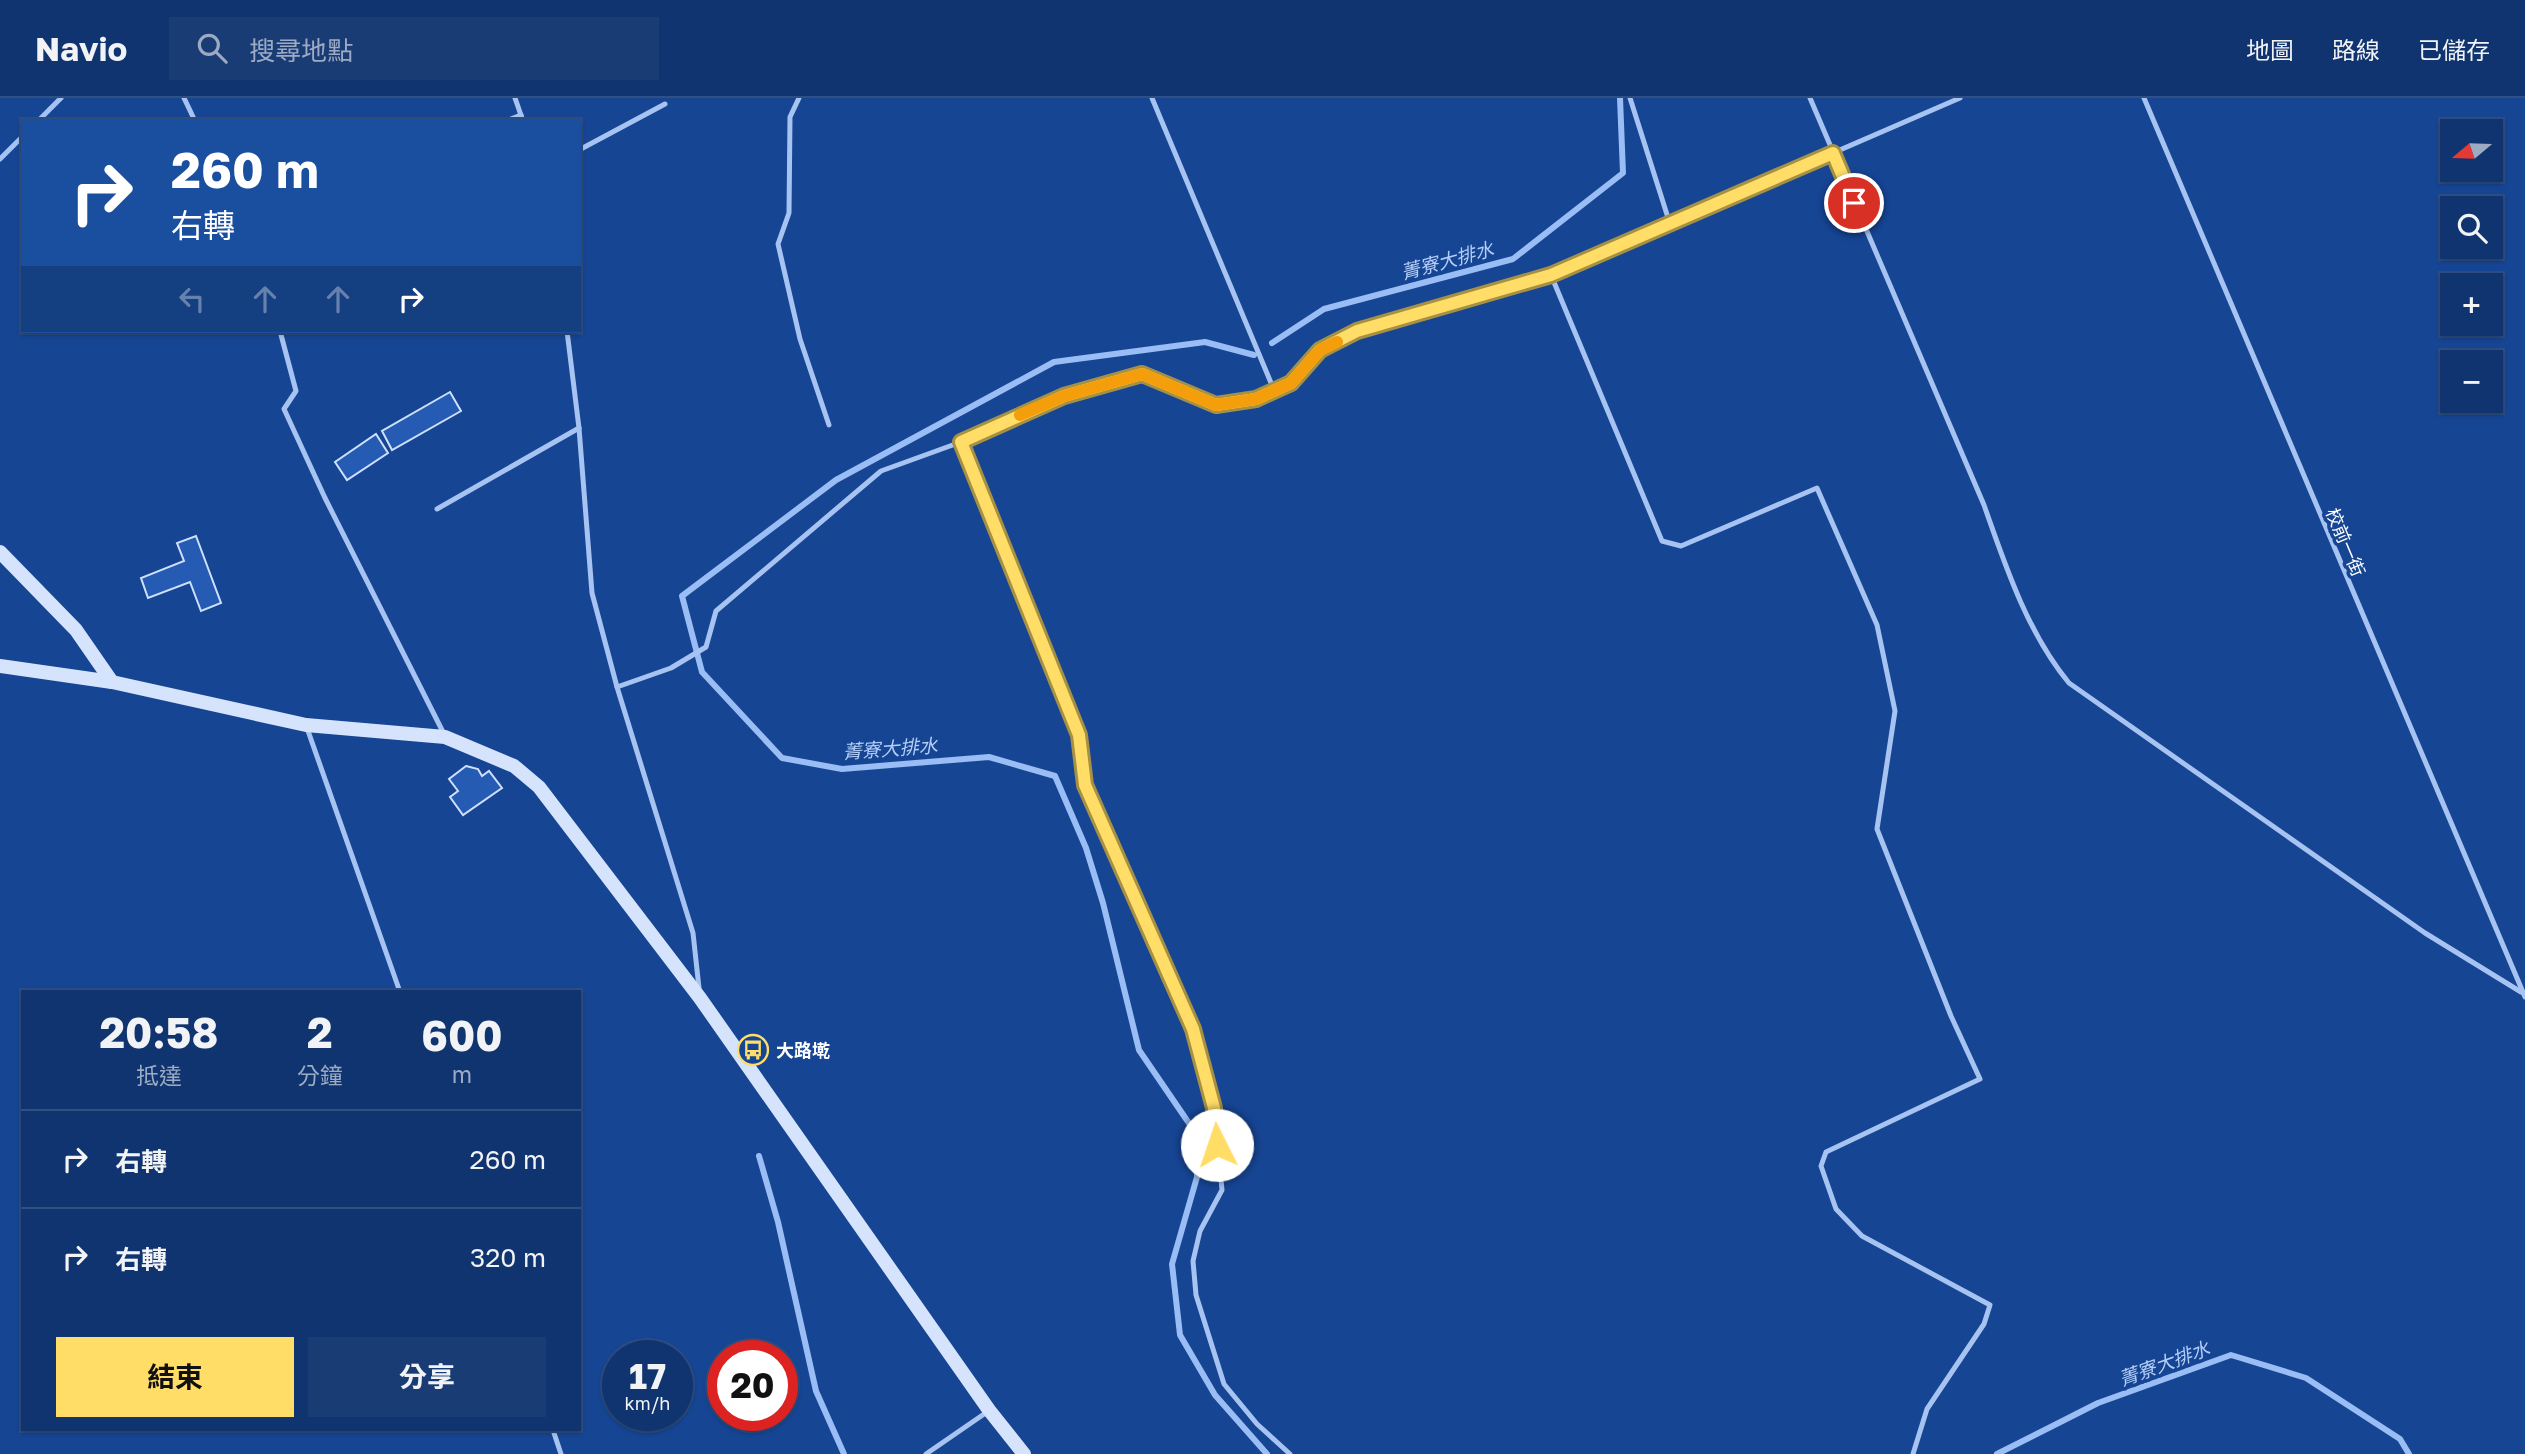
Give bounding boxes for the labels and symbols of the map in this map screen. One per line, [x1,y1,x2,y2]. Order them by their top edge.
north arrow [2440,119,2502,182]
pin [1824,173,1884,233]
water label: 菁寮大排水 [1398,236,1497,283]
street label: 校前一街 [2322,505,2370,579]
water label: 菁寮大排水 [842,733,939,763]
bus stop icon: 大路墘 [736,1033,770,1067]
place label: 大路墘 [776,1039,830,1061]
position arrow [1180,1108,1254,1182]
water label: 菁寮大排水 [2115,1336,2214,1390]
speed limit sign: 20 [707,1340,798,1431]

